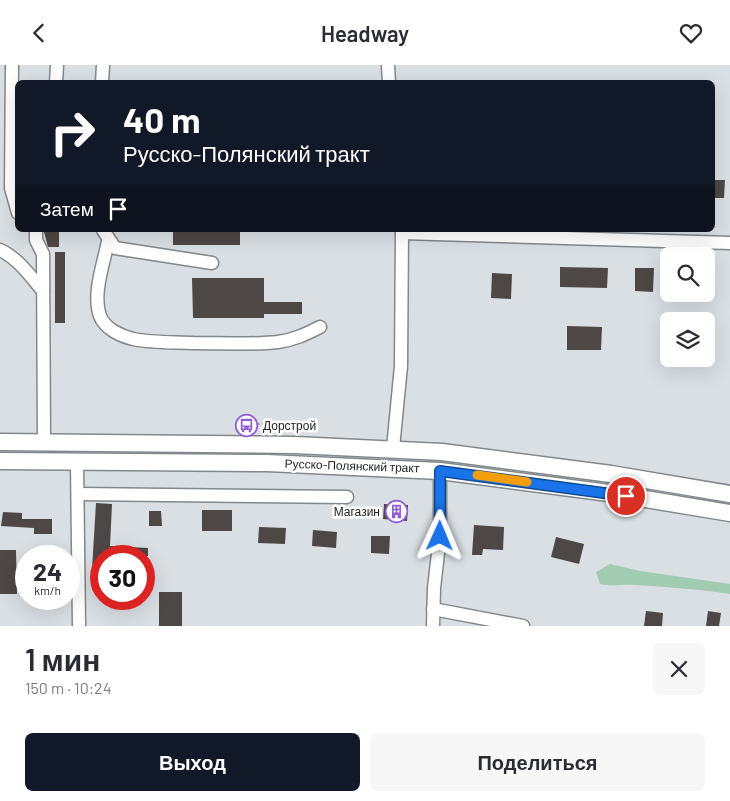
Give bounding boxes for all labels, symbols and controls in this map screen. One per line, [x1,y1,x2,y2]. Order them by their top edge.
icon: back [25,19,53,47]
icon: heart [677,19,705,47]
text: Headway [321,20,409,46]
text: 40 m [123,98,200,140]
icon: right [40,100,105,165]
text: Русско-Полянский тракт [123,140,370,166]
icon: arrive [104,195,132,223]
text: Затем [40,197,94,220]
map controls [660,247,715,367]
button: search [660,247,715,302]
button: layers [660,312,715,367]
bus stop icon: Дорстрой [235,414,259,438]
place label: Дорстрой [263,418,316,433]
street label: Русско-Полянский тракт [284,456,420,475]
pin [605,475,647,517]
icon: arrive [612,482,640,510]
building icon: Магазин [384,500,408,524]
place label: Магазин [334,504,380,518]
position arrow [413,509,465,561]
speed limit sign: 30 [90,545,155,610]
text: 24 [33,556,62,586]
text: km/h [34,583,61,597]
text: 1 мин [25,641,100,677]
button: close [653,643,705,695]
text: 150 m · 10:24 [25,678,112,697]
button: Выход [25,733,360,791]
button: Поделиться [370,733,705,791]

